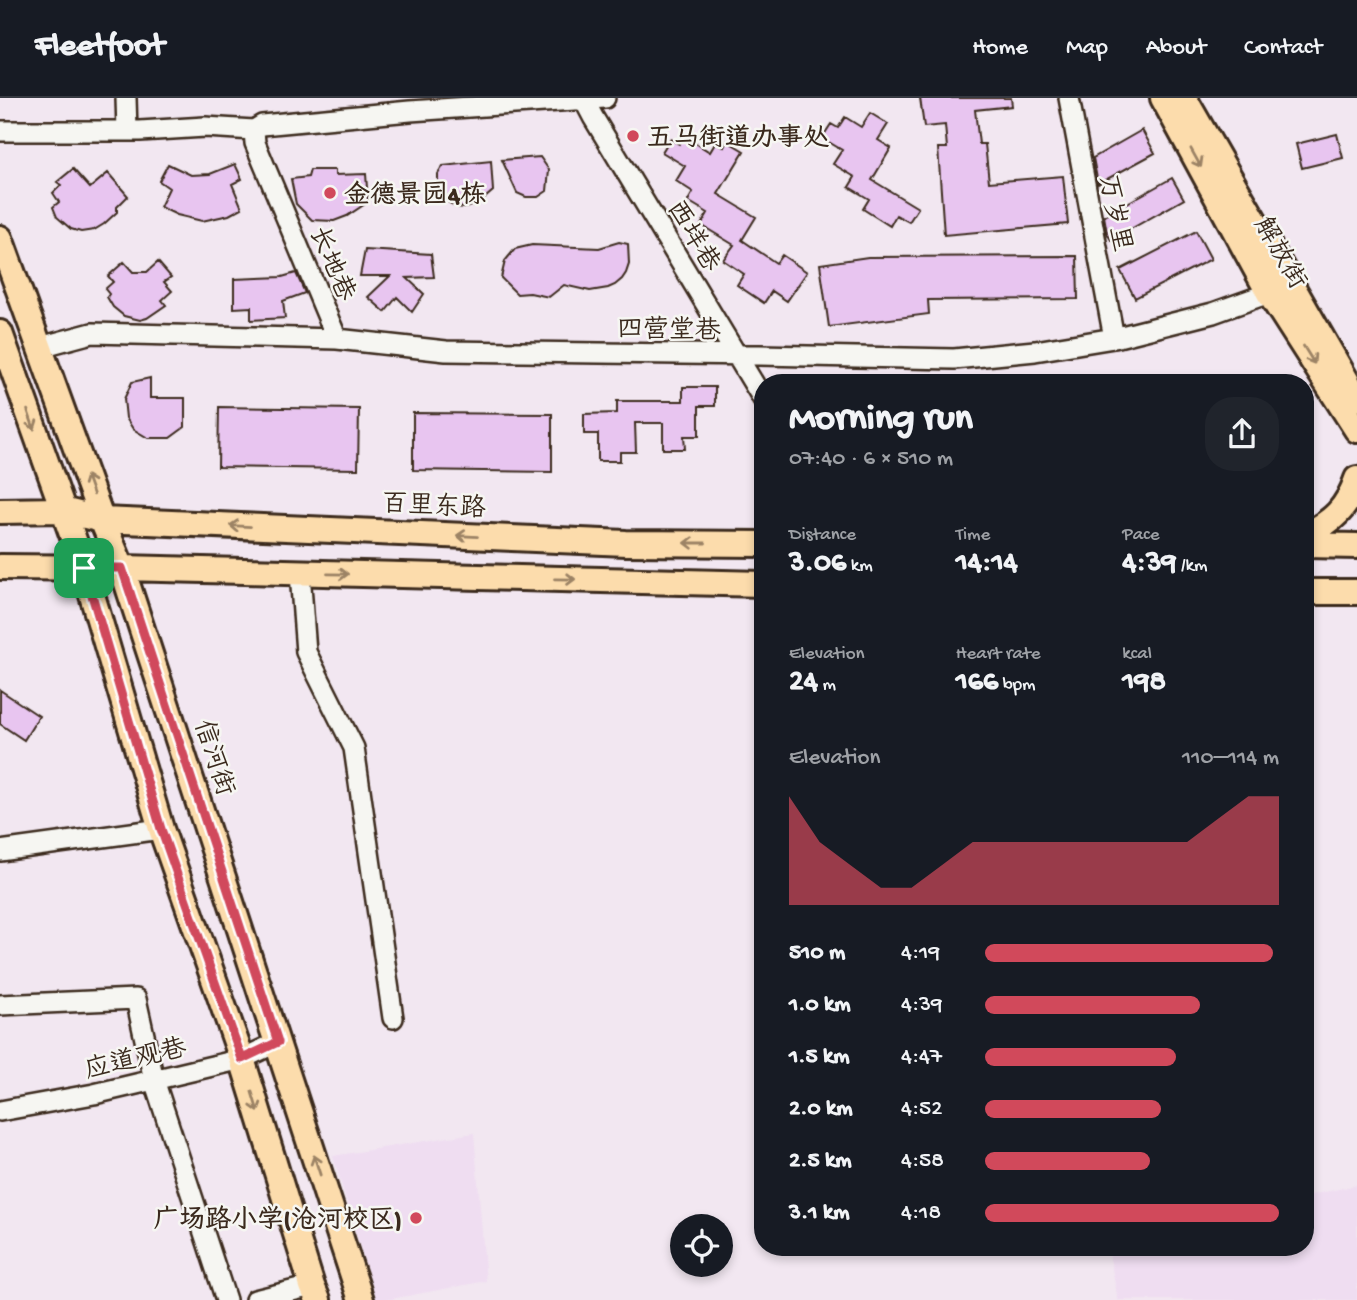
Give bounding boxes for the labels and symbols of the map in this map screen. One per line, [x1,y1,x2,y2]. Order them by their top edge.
place label: 五马街道办事处 [647,123,829,156]
marker: 五马街道办事处 [625,128,641,144]
one-way arrow [1189,147,1203,168]
street label: 万岁里 [1090,172,1136,255]
place label: 金德景园4栋 [344,180,486,213]
marker: 金德景园4栋 [322,185,338,201]
street label: 西垟巷 [658,195,726,279]
street label: 解放街 [1245,212,1312,296]
street label: 长地巷 [300,222,361,307]
street label: 四营堂巷 [617,314,721,349]
one-way arrow [1302,345,1316,364]
one-way arrow [26,409,38,431]
one-way arrow [82,475,95,497]
street label: 百里东路 [381,488,487,527]
one-way arrow [229,519,252,532]
one-way arrow [456,529,479,542]
one-way arrow [684,536,707,550]
pin [54,538,114,598]
one-way arrow [326,567,349,580]
one-way arrow [553,572,576,586]
street label: 信河街 [185,716,239,800]
street label: 应道观巷 [81,1033,190,1088]
one-way arrow [250,1090,262,1112]
one-way arrow [310,1155,323,1177]
place label: 广场路小学(沧河校区) [153,1205,402,1238]
marker: 广场路小学(沧河校区) [408,1210,424,1226]

